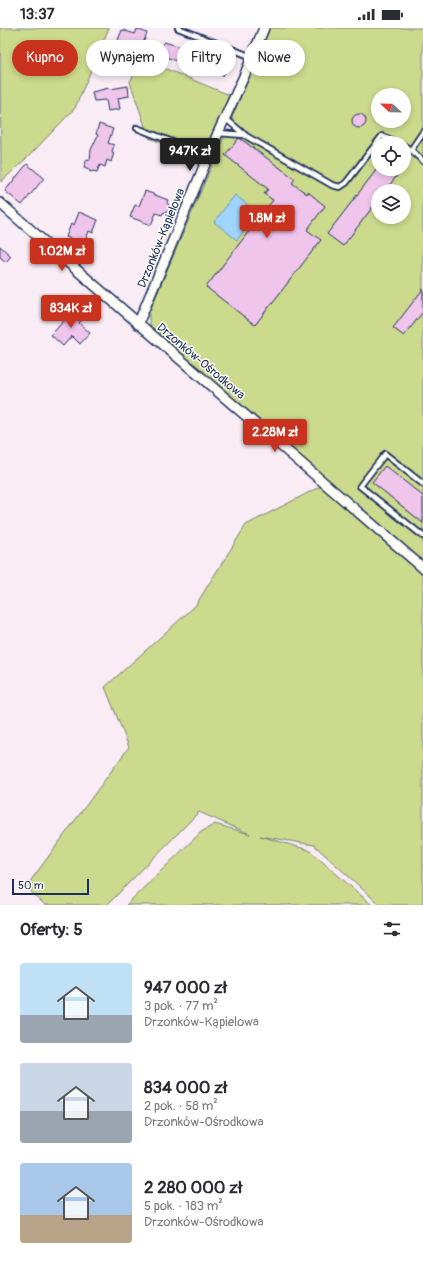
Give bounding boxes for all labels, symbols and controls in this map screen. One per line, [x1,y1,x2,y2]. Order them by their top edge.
text: 13:37 [20,5,55,24]
chip: Kupno [12,40,78,76]
chip: Wynajem [86,40,169,76]
chip: Filtry [177,40,236,76]
chip: Nowe [244,40,305,76]
north arrow [371,88,411,128]
map controls [371,88,411,224]
button: locate [371,136,411,176]
pin: 947K zł [153,138,227,172]
text: 947K zł [169,143,211,159]
button: layers [371,184,411,224]
street label: Drzonków-Kąpielowa [135,186,188,290]
pin: 1.8M zł [230,205,304,239]
text: 1.8M zł [249,210,285,226]
pin: 1.02M zł [21,238,103,272]
text: 1.02M zł [39,243,85,259]
pin: 834K zł [34,295,108,329]
text: 834K zł [50,300,92,316]
street label: Drzonków-Ośrodkowa [154,320,248,403]
pin: 2.28M zł [234,419,316,453]
text: 2.28M zł [252,424,298,440]
scale bar [12,877,89,896]
text: 50 m [18,879,44,892]
icon: filters [381,918,403,940]
text: Oferty: 5 [20,919,83,940]
text: 947 000 zł [144,977,227,998]
icon: home [52,979,100,1027]
text: 3 pok. · 77 m² [144,998,218,1014]
text: Drzonków-Kąpielowa [144,1014,259,1030]
text: 834 000 zł [144,1077,227,1098]
icon: home [52,1079,100,1127]
text: 2 pok. · 58 m² [144,1098,218,1114]
text: Drzonków-Ośrodkowa [144,1114,264,1130]
text: 2 280 000 zł [144,1177,242,1198]
icon: home [52,1179,100,1227]
text: 5 pok. · 183 m² [144,1198,223,1214]
text: Drzonków-Ośrodkowa [144,1214,264,1230]

